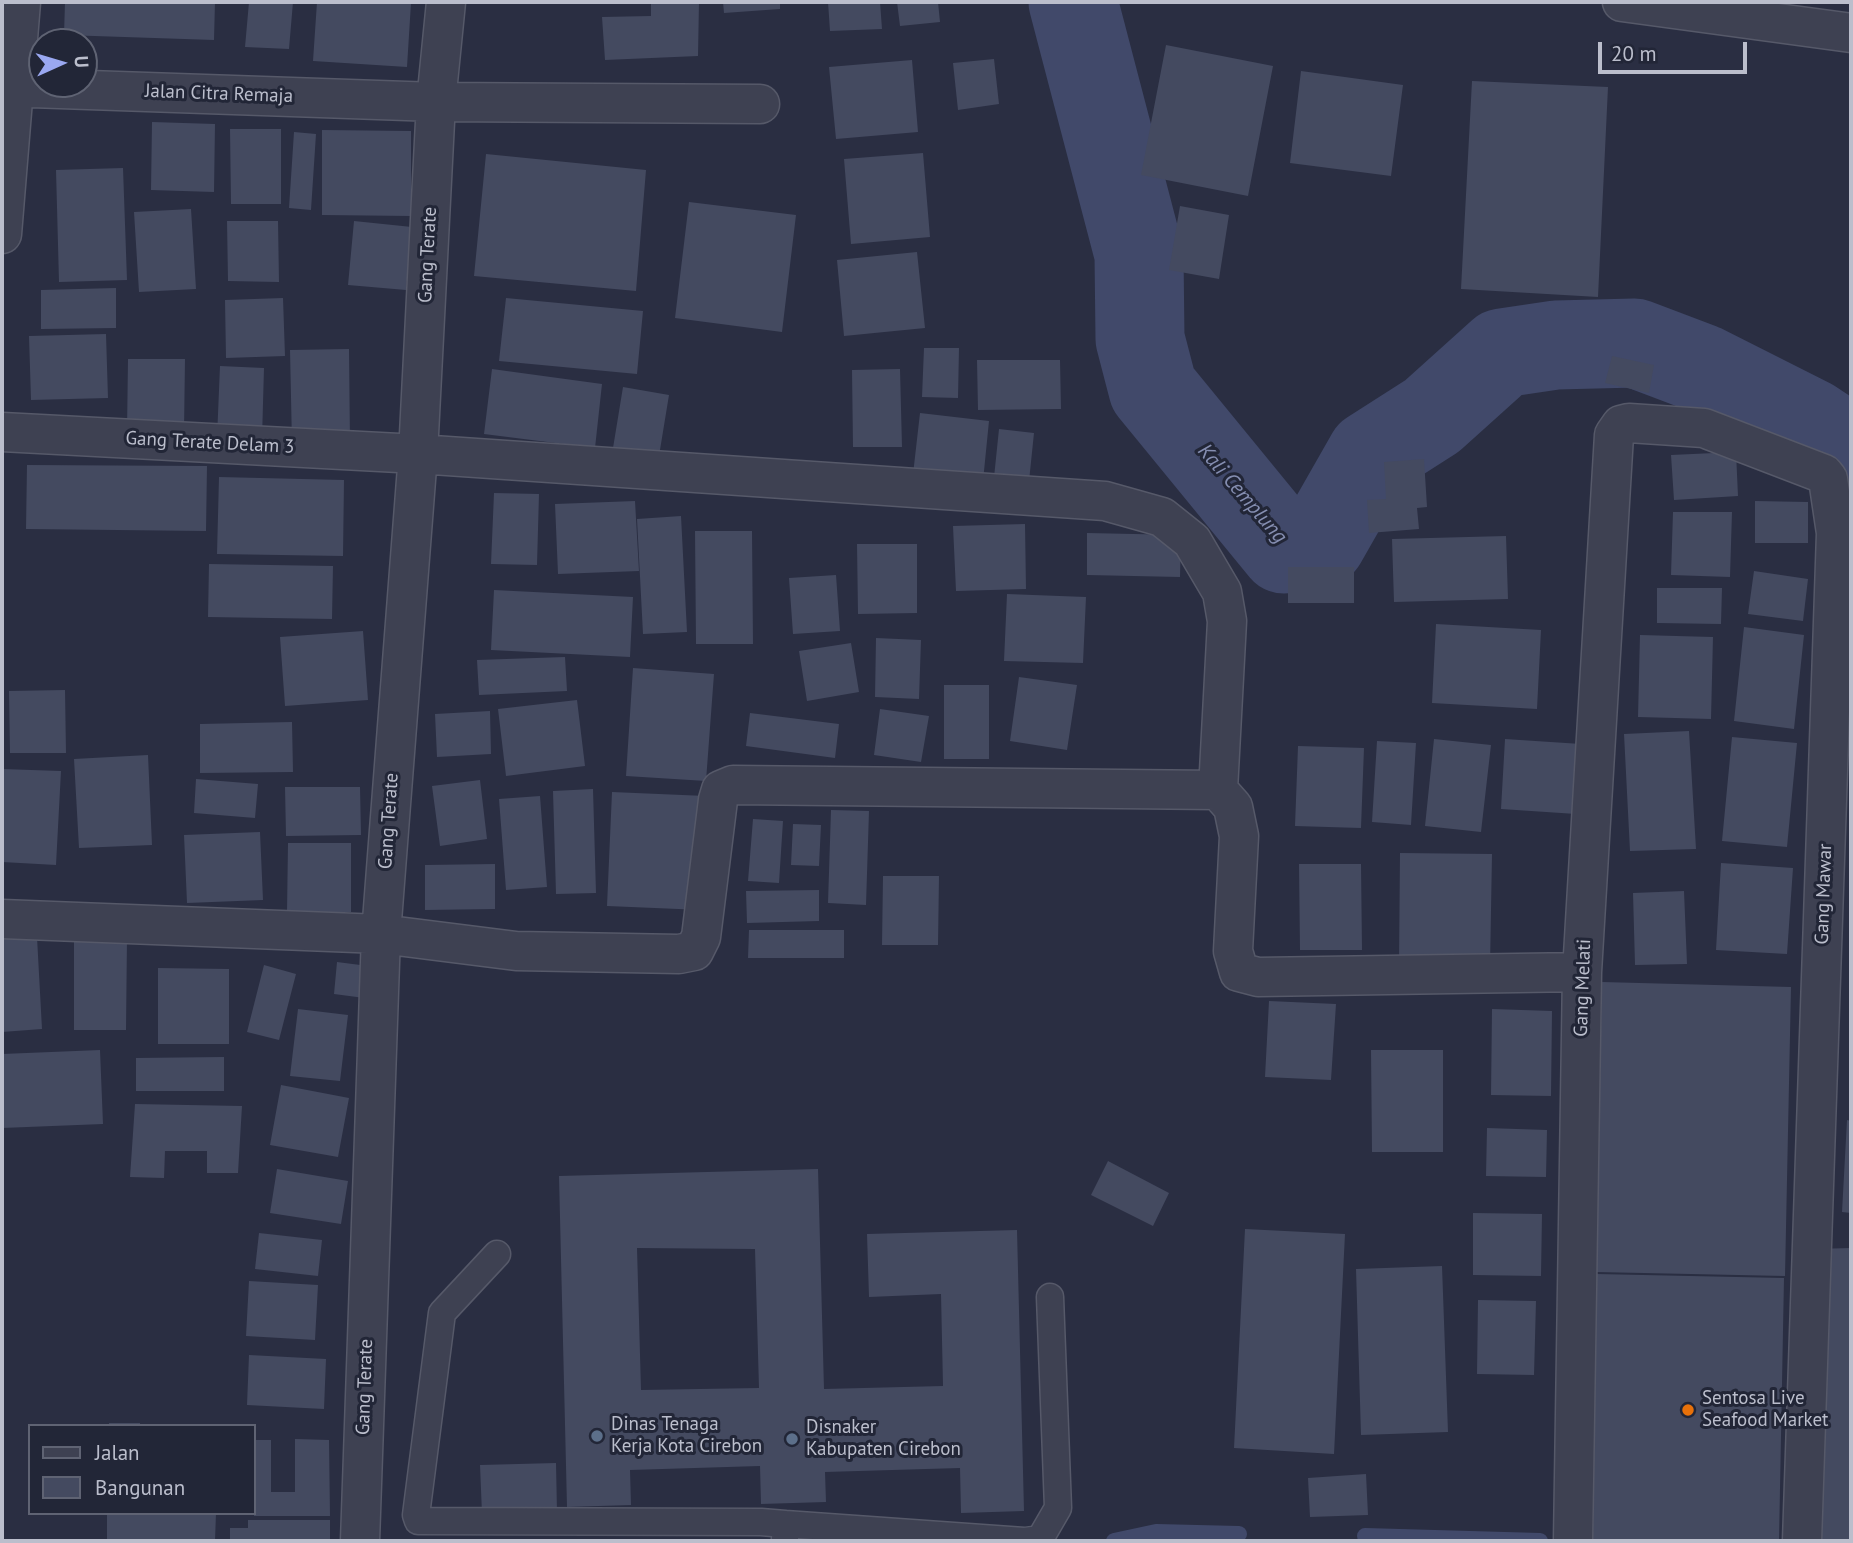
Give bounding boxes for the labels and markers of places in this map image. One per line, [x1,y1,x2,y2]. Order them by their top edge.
place label: Sentosa Live Seafood Market [1702,1388,1829,1432]
marker: Sentosa Live Seafood Market [1680,1402,1696,1418]
place label: Dinas Tenaga Kerja Kota Cirebon [611,1414,762,1458]
place label: Disnaker Kabupaten Cirebon [806,1417,961,1461]
marker: Dinas Tenaga Kerja Kota Cirebon [589,1428,605,1444]
marker: Disnaker Kabupaten Cirebon [784,1431,800,1447]

